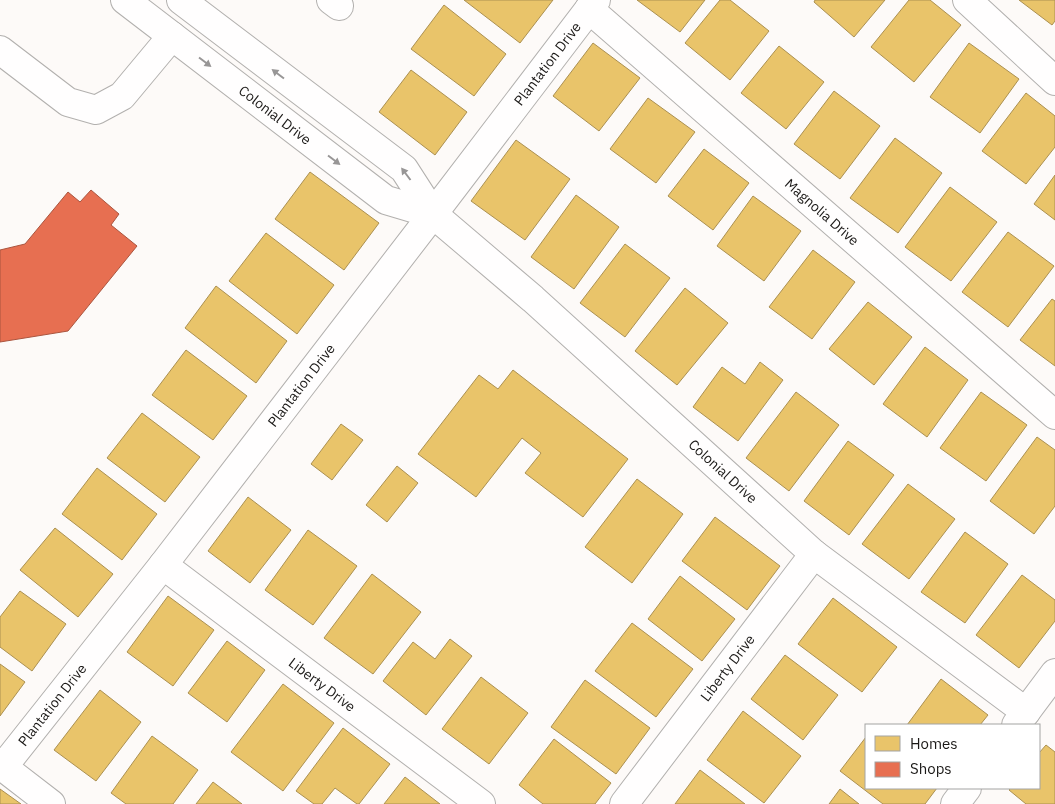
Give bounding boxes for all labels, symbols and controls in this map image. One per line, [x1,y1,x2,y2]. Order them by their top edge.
street label: Plantation Drive [510,18,585,109]
one-way arrow [198,56,211,67]
one-way arrow [271,69,285,79]
street label: Colonial Drive [235,81,315,149]
one-way arrow [327,155,340,166]
one-way arrow [401,167,411,181]
street label: Magnolia Drive [781,175,863,249]
street label: Plantation Drive [264,340,339,431]
street label: Colonial Drive [685,435,761,507]
street label: Liberty Drive [696,631,759,705]
street label: Liberty Drive [285,654,359,716]
street label: Plantation Drive [14,660,91,750]
legend [865,724,1040,789]
text: Homes [910,734,958,753]
text: Shops [910,759,952,778]

